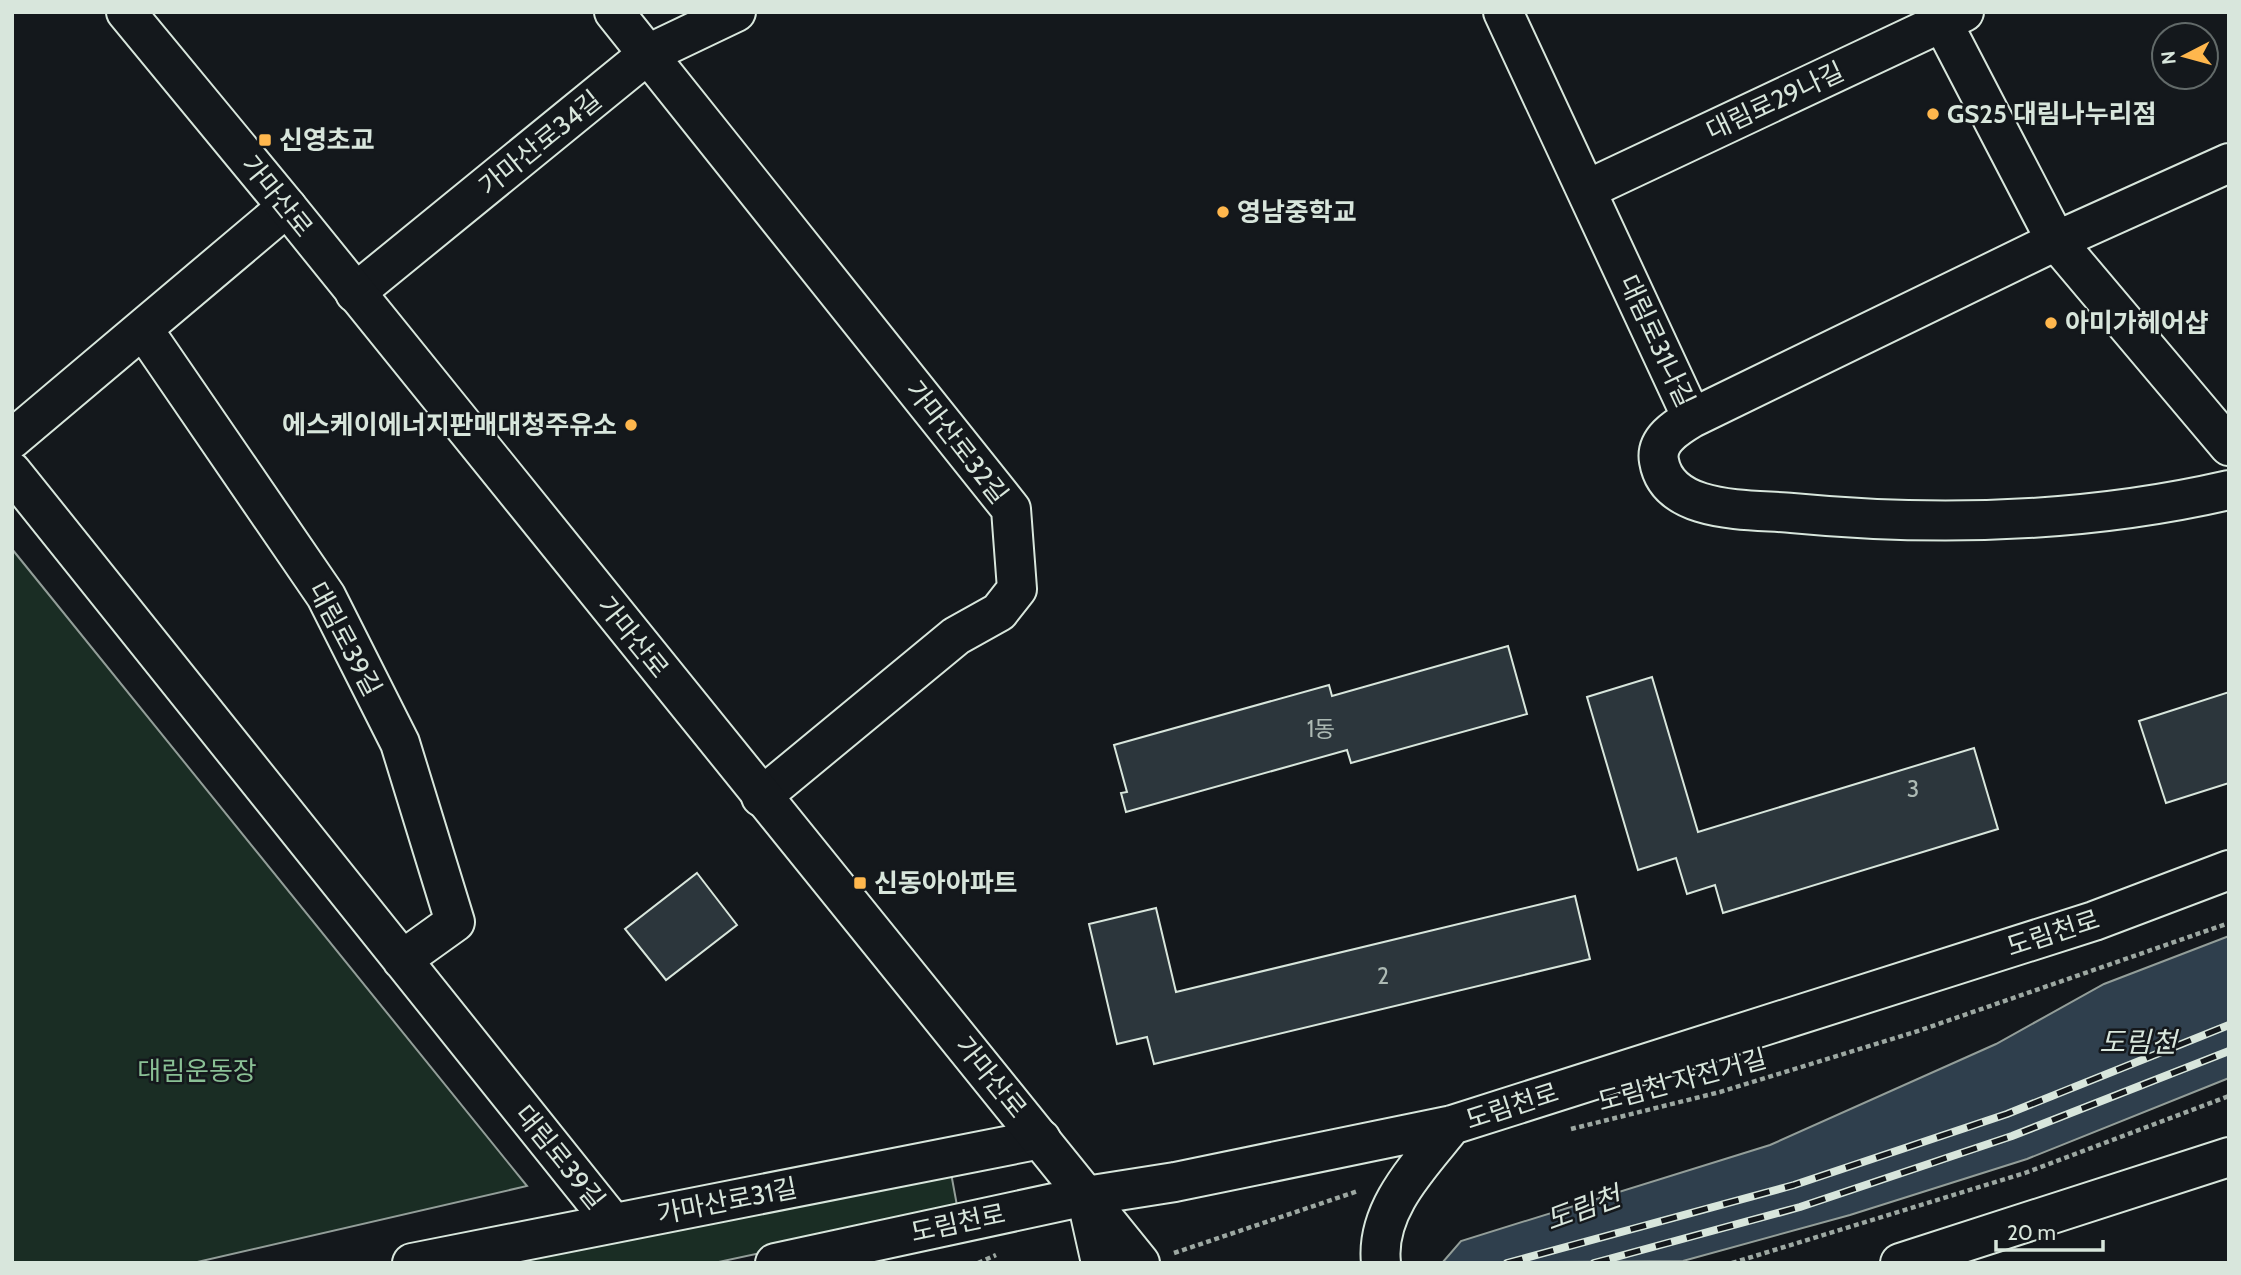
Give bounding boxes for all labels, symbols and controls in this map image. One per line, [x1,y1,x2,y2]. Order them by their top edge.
north arrow [2150,21,2220,91]
text: N [2156,50,2181,66]
street label: 대림로29나길 [1701,55,1849,147]
street label: 가마산로34길 [472,84,608,202]
place label: GS25 대림나누리점 [1947,98,2156,130]
marker: GS25 대림나누리점 [1925,106,1941,122]
place label: 신영초교 [279,124,375,156]
marker: 신영초교 [257,132,273,148]
street label: 가마산로 [234,149,320,243]
place label: 영남중학교 [1237,196,1357,228]
marker: 영남중학교 [1215,204,1231,220]
street label: 대림로31나길 [1612,270,1702,412]
place label: 아미가헤어샵 [2065,307,2209,339]
marker: 아미가헤어샵 [2043,315,2059,331]
street label: 가마산로32길 [899,374,1015,510]
place label: 에스케이에너지판매대청주유소 [282,409,617,441]
marker: 에스케이에너지판매대청주유소 [623,417,639,433]
street label: 대림로39길 [302,577,388,701]
street label: 가마산로 [590,590,676,684]
house number: 1동 [1307,715,1335,743]
house number: 3 [1907,775,1919,803]
place label: 신동아아파트 [874,867,1018,899]
marker: 신동아아파트 [852,875,868,891]
street label: 도림천로 [2003,903,2103,963]
house number: 2 [1377,962,1389,990]
water label: 도림천 [2099,1025,2180,1059]
street label: 가마산로 [948,1030,1034,1124]
street label: 도림천 자전거길 [1594,1042,1770,1118]
park label: 대림운동장 [137,1055,257,1087]
street label: 도림천로 [1462,1076,1562,1136]
street label: 대림로39길 [508,1099,612,1215]
street label: 가마산로31길 [654,1172,800,1230]
water label: 도림천 [1541,1178,1628,1237]
street label: 도림천로 [908,1197,1008,1249]
scale bar [1996,1208,2103,1252]
text: 20 m [2007,1220,2056,1245]

